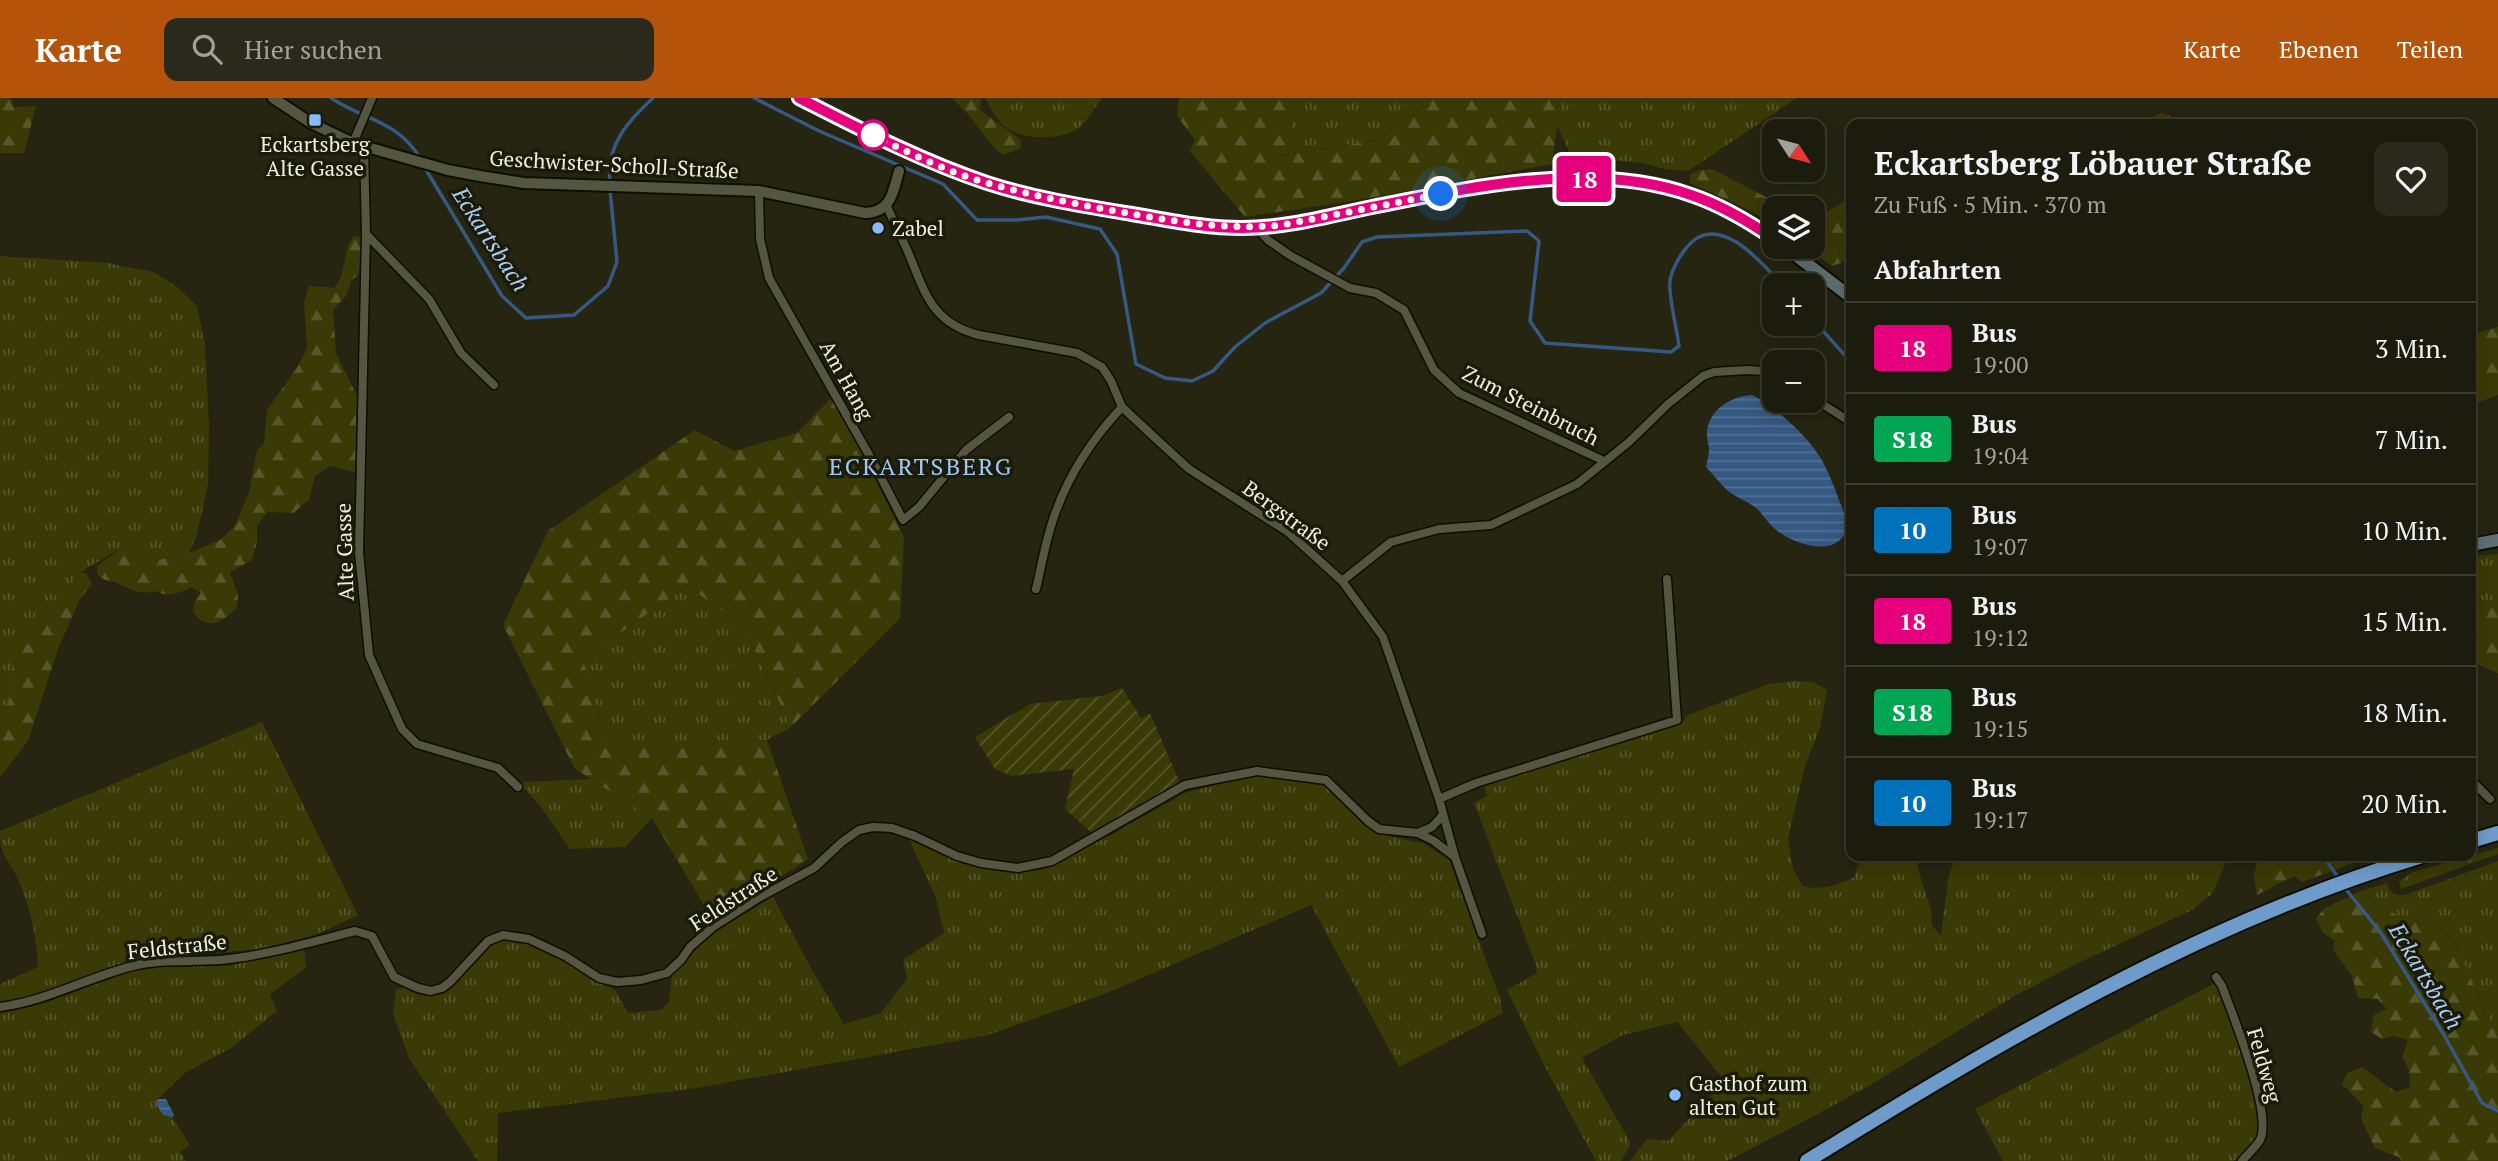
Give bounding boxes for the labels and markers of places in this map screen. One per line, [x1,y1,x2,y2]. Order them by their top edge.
marker: Eckartsberg Alte Gasse [307,112,323,128]
unlabelled marker [858,120,888,150]
place label: Eckartsberg Alte Gasse [260,130,371,182]
place label: Zabel [892,214,944,242]
marker: Zabel [870,220,886,236]
place label: Gasthof zum alten Gut [1689,1069,1808,1121]
marker: Gasthof zum alten Gut [1667,1087,1683,1103]

